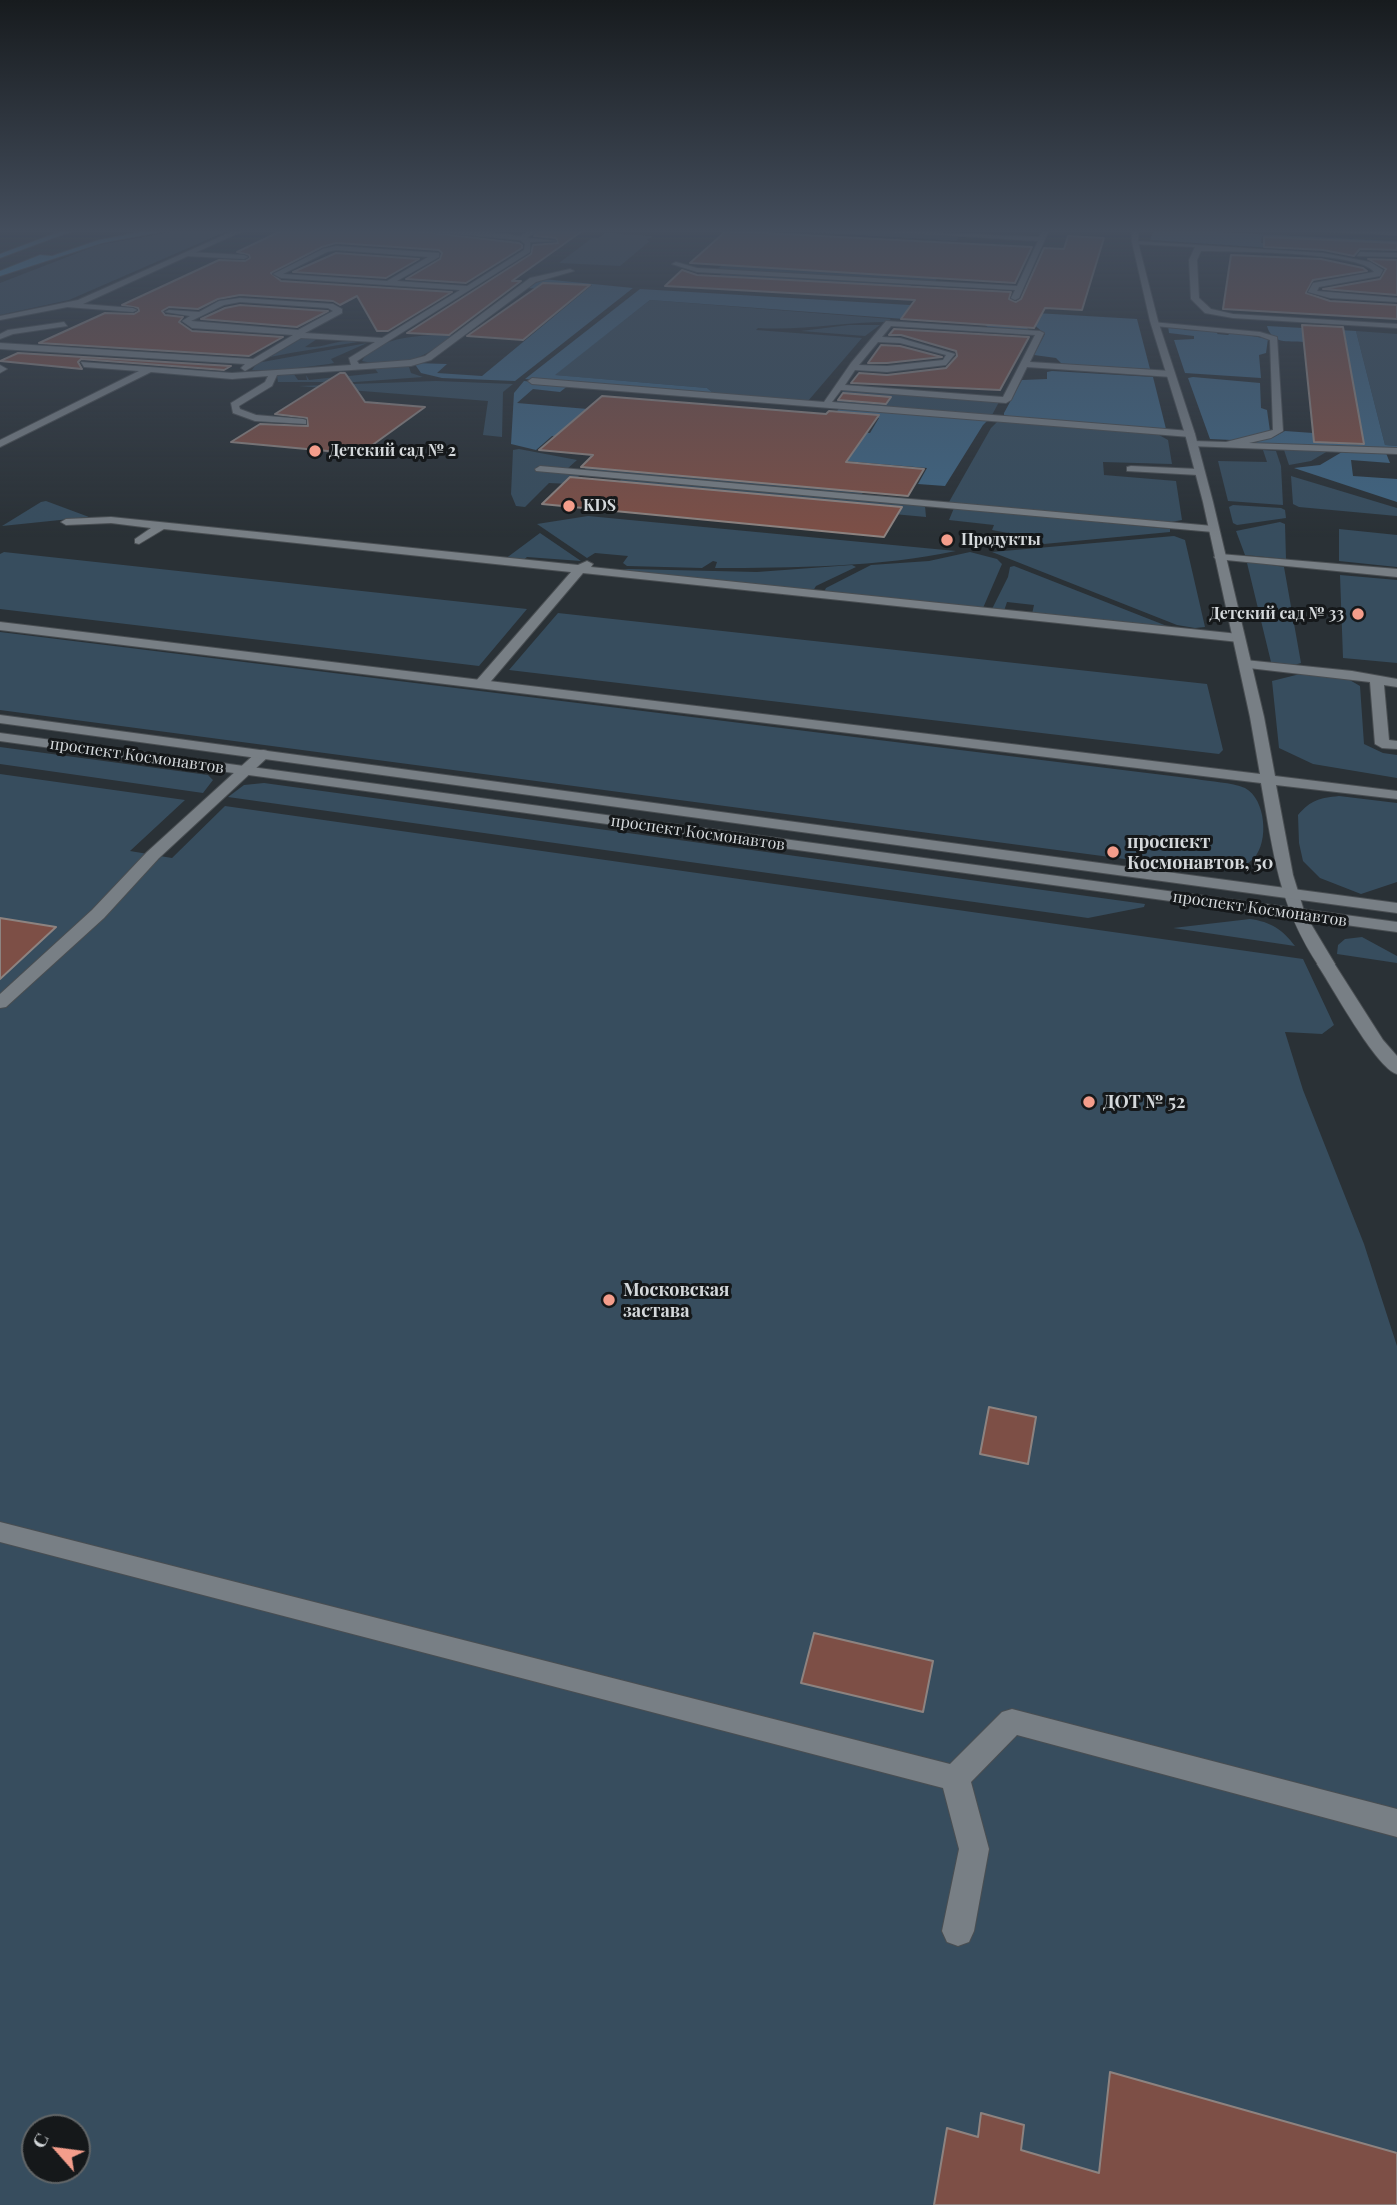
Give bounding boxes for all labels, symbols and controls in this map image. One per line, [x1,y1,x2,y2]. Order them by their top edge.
place label: Детский сад № 2 [329,441,456,461]
marker: Детский сад № 2 [307,443,323,459]
place label: KDS [583,496,616,516]
marker: KDS [561,498,577,514]
place label: Продукты [961,530,1041,550]
marker: Продукты [939,532,955,548]
place label: Детский сад № 33 [1210,604,1344,624]
marker: Детский сад № 33 [1350,606,1366,622]
street label: проспект Космонавтов [49,734,225,778]
street label: проспект Космонавтов [610,811,786,855]
place label: проспект Космонавтов, 50 [1127,831,1273,874]
marker: проспект Космонавтов, 50 [1105,844,1121,860]
street label: проспект Космонавтов [1172,887,1348,931]
place label: ДОТ № 52 [1103,1091,1185,1113]
marker: ДОТ № 52 [1081,1094,1097,1110]
place label: Московская застава [623,1279,730,1322]
marker: Московская застава [601,1292,617,1308]
north arrow [21,2114,91,2184]
text: С [25,2128,54,2152]

